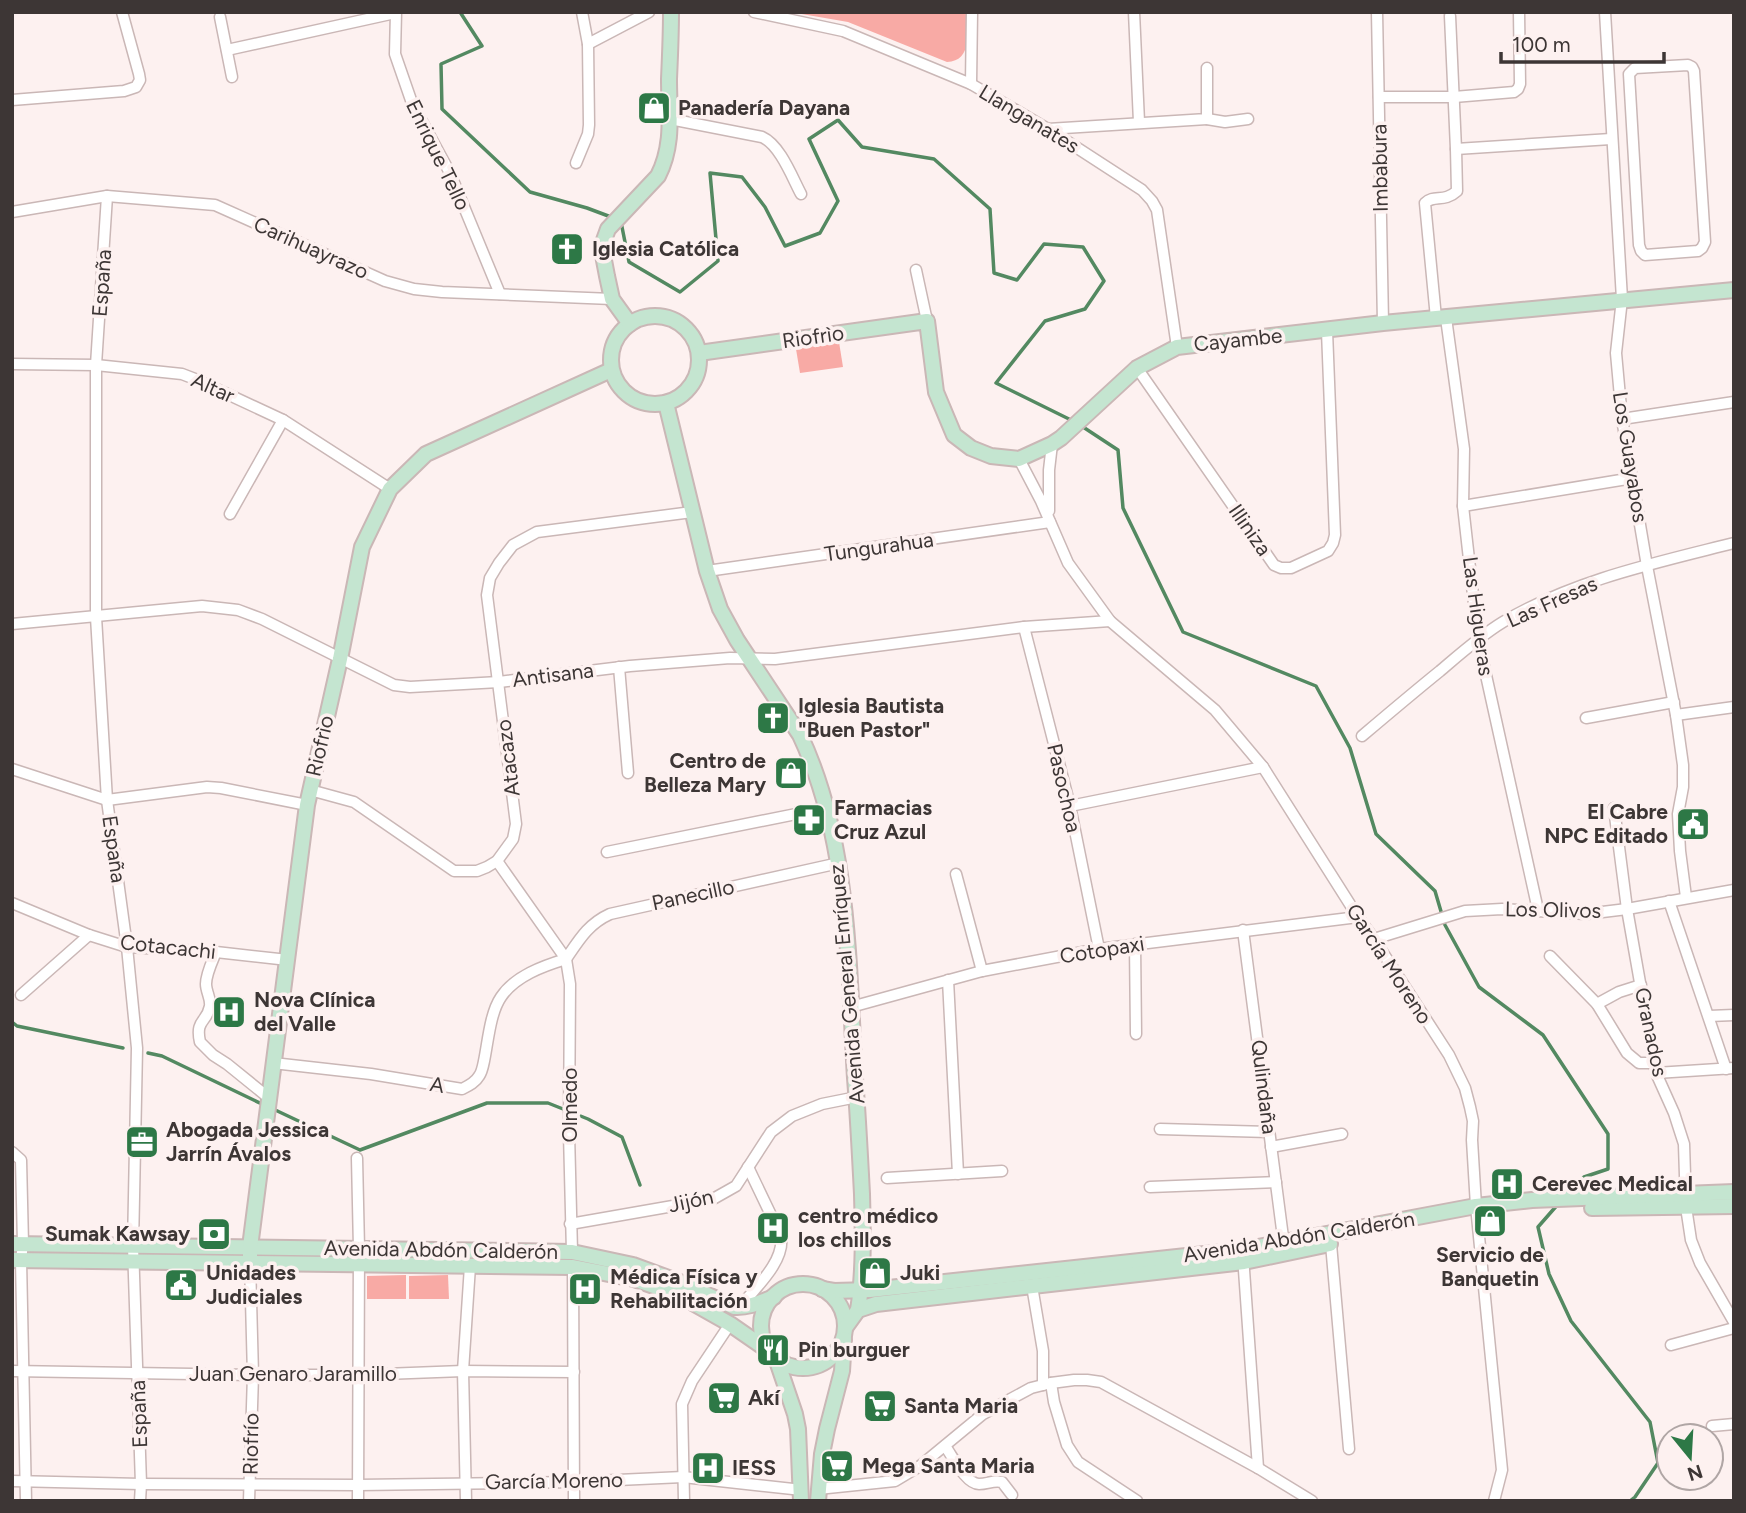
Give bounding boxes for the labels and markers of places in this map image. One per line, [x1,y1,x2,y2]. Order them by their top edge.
shop icon: Panadería Dayana [635,89,673,127]
place label: Panadería Dayana [678,95,850,120]
church icon: Iglesia Católica [548,230,586,268]
place label: Iglesia Católica [592,236,739,261]
place label: Iglesia Bautista "Buen Pastor" [798,693,944,742]
church icon: Iglesia Bautista "Buen Pastor" [754,699,792,737]
place label: Centro de Belleza Mary [644,748,767,797]
shop icon: Centro de Belleza Mary [772,754,810,792]
place label: Farmacias Cruz Azul [834,795,932,844]
place label: El Cabre NPC Editado [1544,799,1668,848]
pharmacy icon: Farmacias Cruz Azul [790,801,828,839]
public building icon: El Cabre NPC Editado [1674,805,1712,843]
place label: Nova Clínica del Valle [254,987,376,1036]
hospital icon: Nova Clínica del Valle [210,993,248,1031]
place label: Abogada Jessica Jarrín Ávalos [166,1117,329,1166]
office icon: Abogada Jessica Jarrín Ávalos [123,1123,161,1161]
hospital icon: Cerevec Medical [1488,1165,1526,1203]
place label: Cerevec Medical [1532,1171,1693,1196]
shop icon: Servicio de Banquetin [1471,1202,1509,1240]
place label: centro médico los chillos [798,1203,938,1252]
hospital icon: centro médico los chillos [754,1209,792,1247]
bank icon: Sumak Kawsay [195,1215,233,1253]
place label: Sumak Kawsay [45,1221,191,1246]
place label: Servicio de Banquetin [1436,1242,1544,1291]
shop icon: Juki [856,1254,894,1292]
place label: Unidades Judiciales [206,1260,302,1309]
place label: Juki [900,1260,940,1285]
place label: Médica Física y Rehabilitación [610,1264,758,1313]
public building icon: Unidades Judiciales [162,1266,200,1304]
hospital icon: Médica Física y Rehabilitación [566,1270,604,1308]
restaurant icon: Pin burguer [754,1331,792,1369]
place label: Pin burguer [798,1337,910,1362]
supermarket icon: Akí [705,1379,743,1417]
place label: Akí [748,1385,781,1410]
supermarket icon: Santa Maria [861,1387,899,1425]
place label: Santa Maria [904,1393,1018,1418]
supermarket icon: Mega Santa Maria [818,1447,856,1485]
hospital icon: IESS [689,1449,727,1487]
place label: Mega Santa Maria [862,1453,1035,1478]
place label: IESS [732,1455,776,1480]

